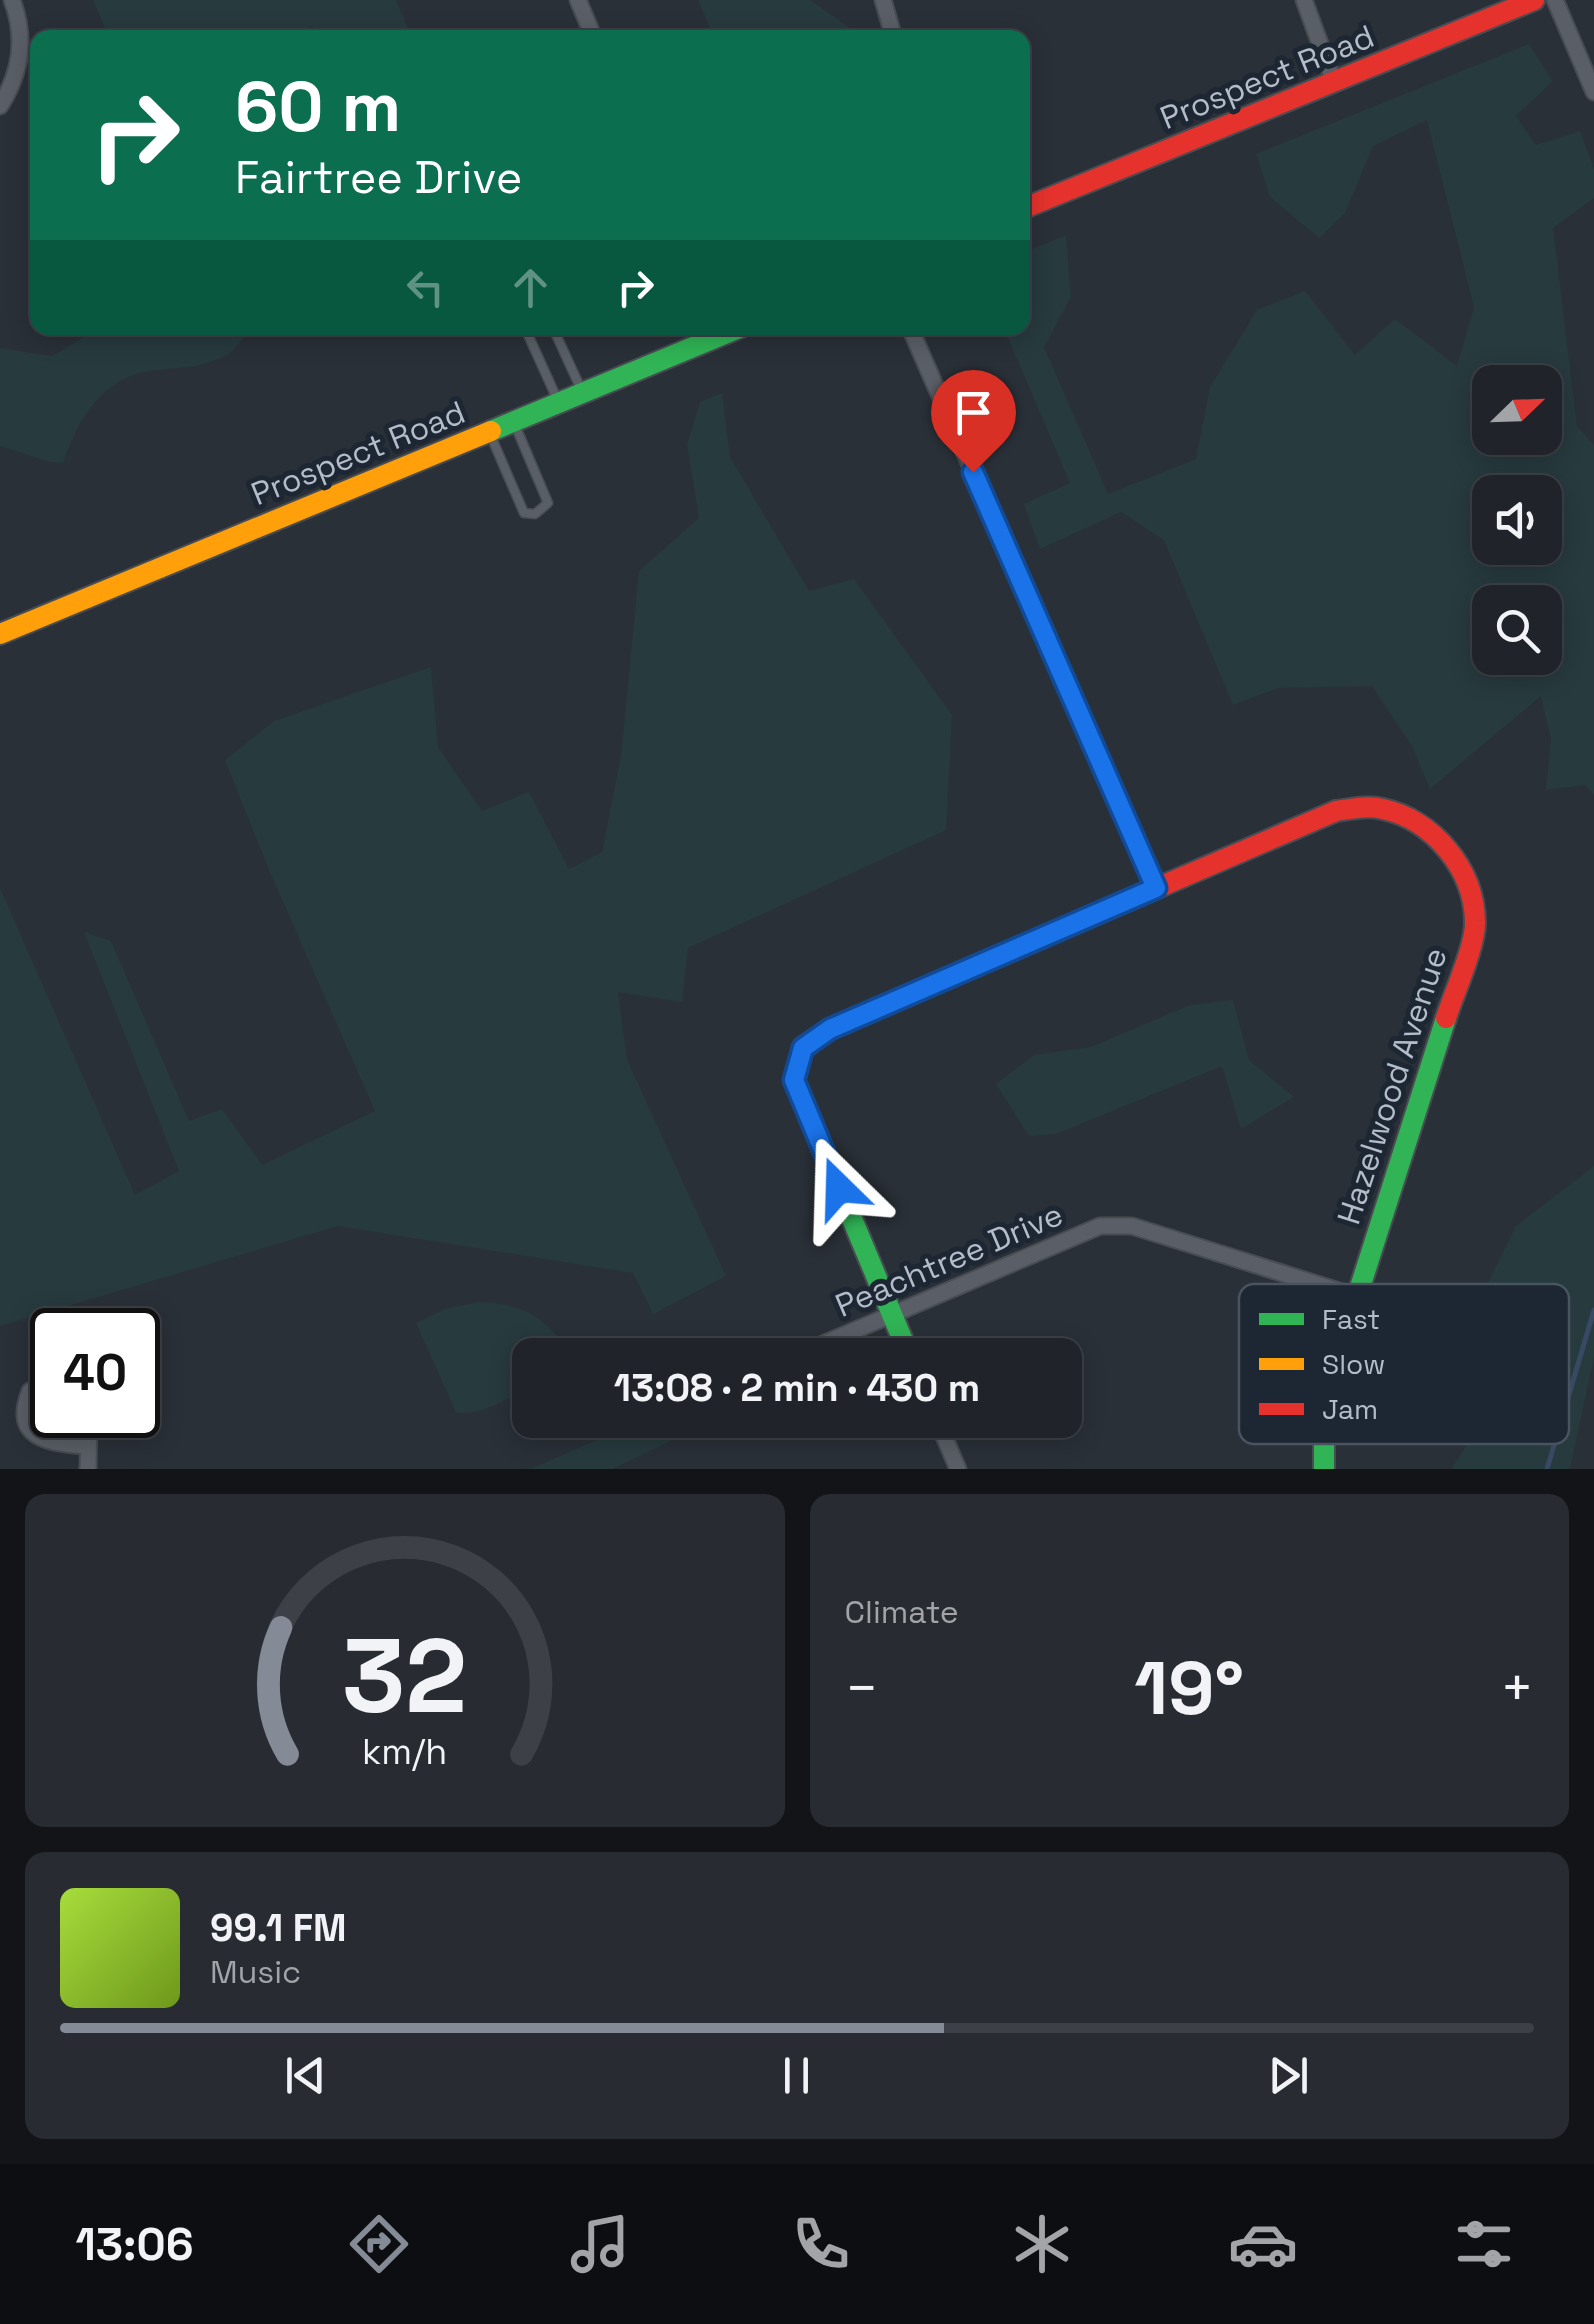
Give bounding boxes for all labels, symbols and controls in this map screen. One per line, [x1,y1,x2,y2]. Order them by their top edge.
street label: Prospect Road [1154,16,1380,138]
text: 60 m [235,62,401,151]
icon: right [70,70,200,200]
text: Fairtree Drive [235,149,522,206]
icon: left [398,260,453,315]
icon: ahead [503,260,558,315]
icon: right [608,260,663,315]
north arrow [1472,365,1562,455]
map controls [1472,365,1562,675]
pin [931,370,1016,473]
icon: arrive [946,385,1001,440]
street label: Prospect Road [245,392,471,514]
button: sound [1472,475,1562,565]
button: search [1472,585,1562,675]
street label: Hazelwood Avenue [1328,943,1456,1229]
position arrow [787,1136,891,1240]
street label: Peachtree Drive [829,1194,1069,1326]
legend [1239,1284,1569,1444]
text: Fast [1322,1301,1380,1337]
speed limit sign: 40 [30,1308,160,1438]
text: Slow [1322,1346,1385,1382]
text: 13:08 · 2 min · 430 m [614,1364,980,1412]
text: Jam [1322,1391,1378,1427]
text: Climate [845,1592,959,1632]
text: 32 [342,1610,467,1742]
text: 19° [1134,1640,1244,1736]
text: − [845,1653,879,1723]
text: + [1500,1653,1534,1723]
text: km/h [362,1729,447,1774]
text: 99.1 FM [210,1904,347,1952]
text: Music [210,1952,301,1992]
icon: previous [278,2048,333,2103]
icon: pause [769,2048,824,2103]
icon: next [1261,2048,1316,2103]
icon: directions [344,2209,414,2279]
icon: music [565,2209,635,2279]
icon: phone [786,2209,856,2279]
icon: climate [1007,2209,1077,2279]
icon: car [1228,2209,1298,2279]
icon: filters [1449,2209,1519,2279]
text: 13:06 [75,2216,194,2273]

